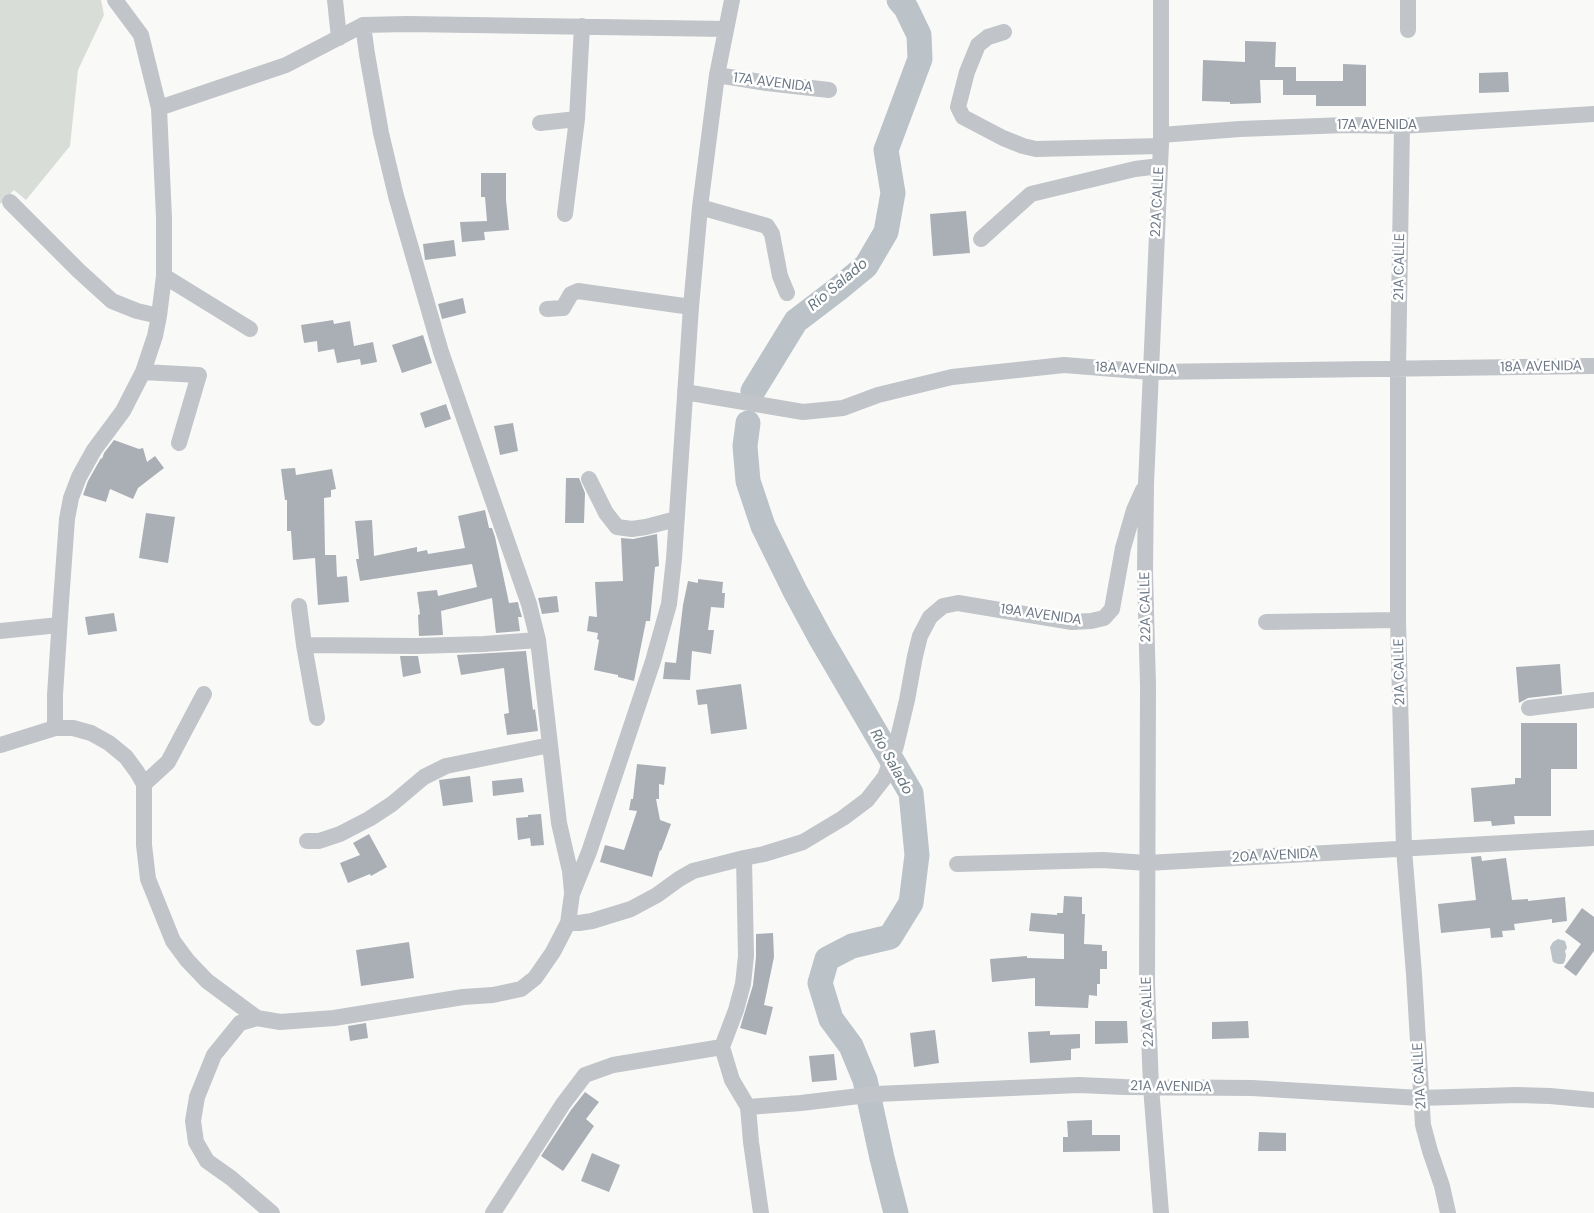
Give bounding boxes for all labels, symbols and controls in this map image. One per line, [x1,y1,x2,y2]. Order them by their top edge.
street label: 17A AVENIDA [732,70,814,96]
street label: 17A AVENIDA [1337,117,1417,133]
street label: 22A CALLE [1148,166,1168,238]
street label: 21A CALLE [1391,233,1409,301]
water label: Río Salado [804,255,872,315]
street label: 18A AVENIDA [1500,358,1582,376]
street label: 18A AVENIDA [1095,359,1177,379]
street label: 22A CALLE [1137,571,1155,643]
street label: 19A AVENIDA [999,601,1083,629]
street label: 21A CALLE [1391,638,1409,706]
water label: Río Salado [866,726,916,798]
street label: 20A AVENIDA [1231,845,1319,867]
street label: 22A CALLE [1138,976,1158,1048]
street label: 21A CALLE [1410,1042,1430,1110]
street label: 21A AVENIDA [1130,1078,1212,1096]

